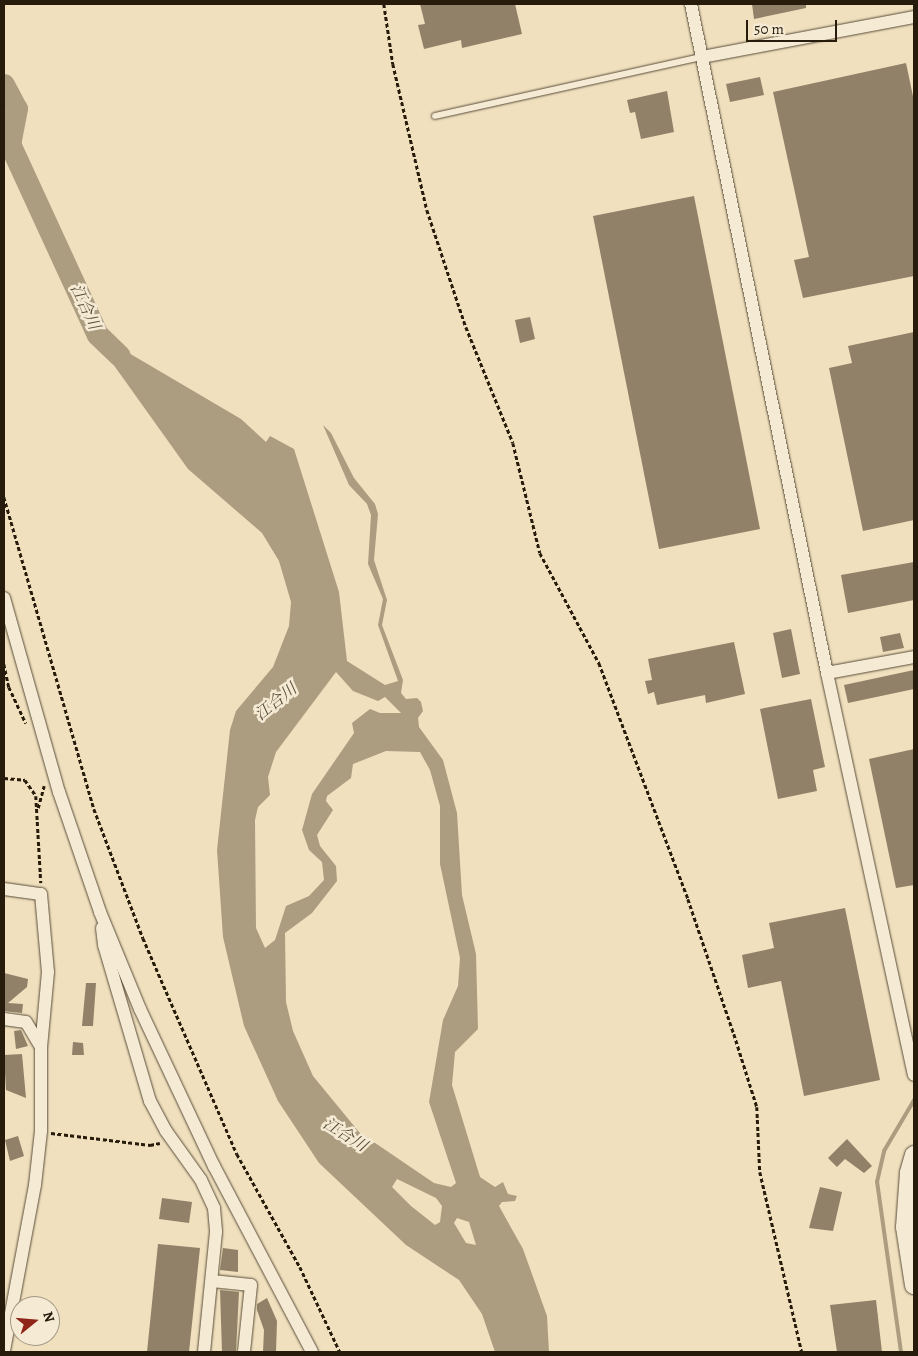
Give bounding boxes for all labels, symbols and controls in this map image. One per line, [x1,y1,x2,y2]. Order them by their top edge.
scale bar [748,10,839,42]
text: 50 m [754,19,784,39]
water label: 江合川 [66,281,104,333]
water label: 江合川 [251,679,301,725]
water label: 江合川 [320,1114,370,1156]
north arrow [10,1296,60,1346]
text: N [38,1309,59,1324]

